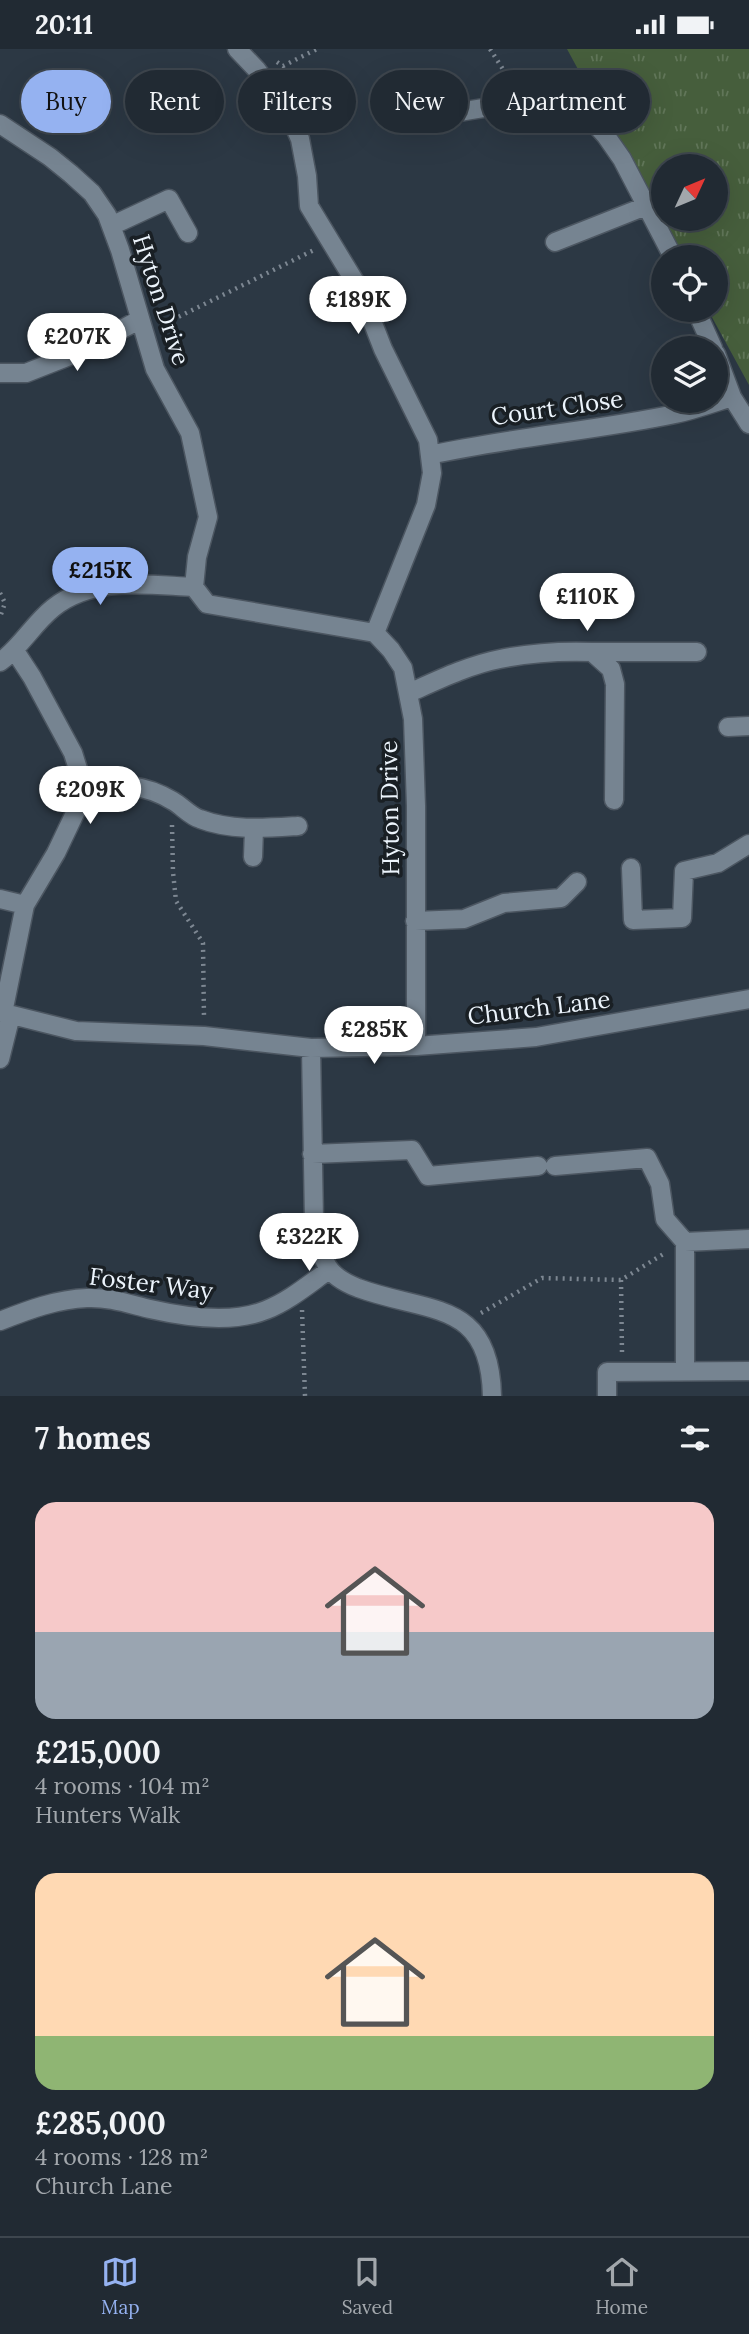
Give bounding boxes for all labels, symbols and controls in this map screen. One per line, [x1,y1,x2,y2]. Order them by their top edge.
text: 20:11 [35,8,93,41]
chip: Buy [21,70,111,133]
chip: Rent [125,70,224,133]
chip: Filters [238,70,356,133]
chip: New [370,70,468,133]
chip: Apartment [482,70,650,133]
north arrow [651,154,728,231]
map controls [651,154,728,413]
street label: Hyton Drive [126,231,197,369]
button: locate [651,245,728,322]
pin: £189K [309,277,407,336]
text: £189K [325,284,391,313]
pin: £207K [28,313,126,373]
text: £207K [43,321,111,350]
button: layers [651,336,728,413]
street label: Court Close [489,383,625,432]
pin: £215K [51,547,149,607]
text: £215K [68,555,132,584]
pin: £110K [538,573,636,633]
text: £110K [556,581,618,610]
street label: Hyton Drive [373,740,406,876]
pin: £209K [41,767,139,826]
text: £209K [55,774,125,803]
street label: Church Lane [466,983,612,1032]
pin: £285K [325,1007,423,1066]
text: £285K [340,1014,408,1043]
pin: £322K [260,1213,358,1273]
text: £322K [276,1221,342,1250]
street label: Foster Way [87,1261,215,1307]
text: 7 homes [35,1419,151,1457]
icon: filters [676,1419,714,1457]
icon: home [312,1548,438,1674]
text: £215,000 [35,1733,161,1771]
text: 4 rooms · 104 m² [35,1771,210,1800]
text: Hunters Walk [35,1800,180,1829]
icon: home [312,1919,438,2045]
text: £285,000 [35,2104,166,2142]
text: 4 rooms · 128 m² [35,2142,208,2171]
text: Church Lane [35,2171,173,2200]
tab: Map [101,2253,140,2319]
tab: Saved [342,2253,393,2319]
tab: Home [595,2253,648,2319]

